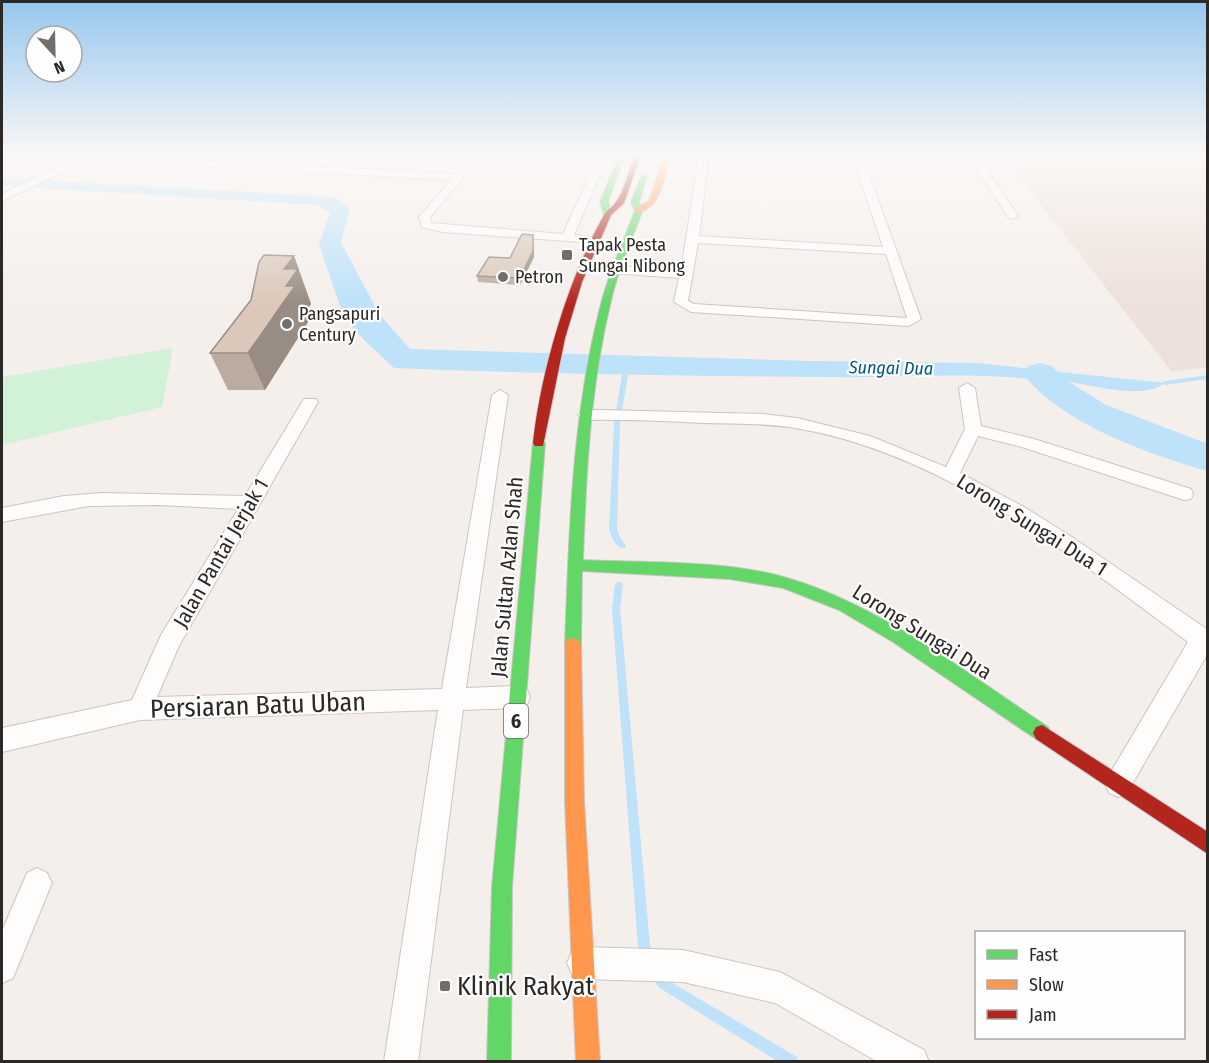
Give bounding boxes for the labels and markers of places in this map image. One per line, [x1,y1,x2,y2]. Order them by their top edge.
place label: Tapak Pesta Sungai Nibong [579,234,686,277]
marker: Tapak Pesta Sungai Nibong [560,248,574,262]
place label: Petron [515,266,563,288]
marker: Petron [496,270,510,284]
place label: Pangsapuri Century [299,303,380,346]
marker: Pangsapuri Century [280,317,294,331]
place label: Klinik Rakyat [457,971,594,1002]
marker: Klinik Rakyat [438,979,452,993]

